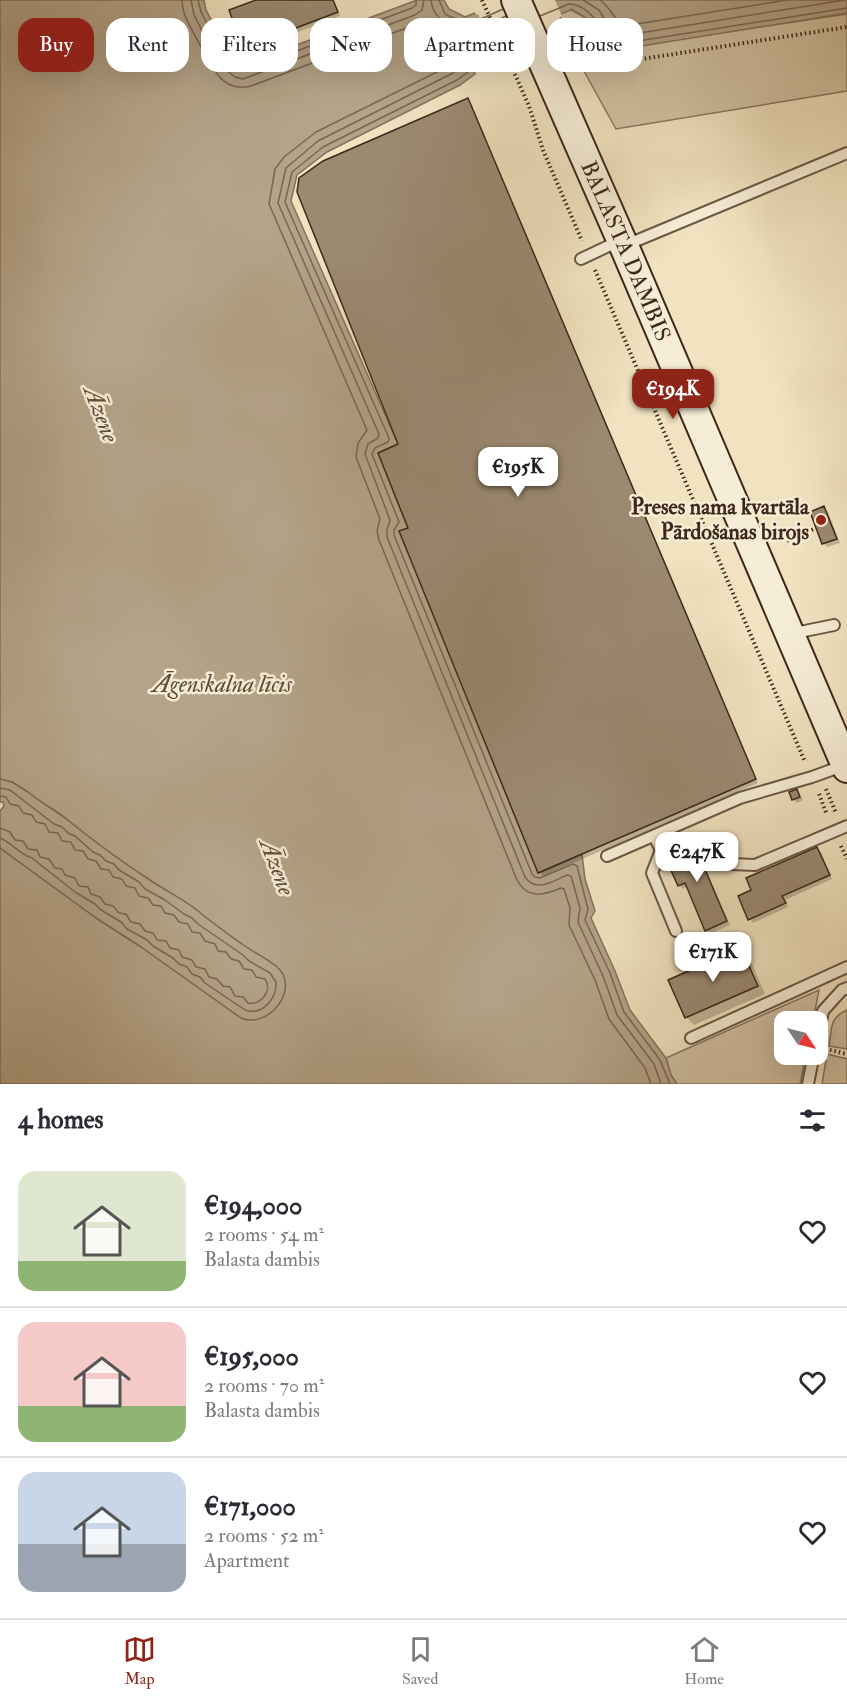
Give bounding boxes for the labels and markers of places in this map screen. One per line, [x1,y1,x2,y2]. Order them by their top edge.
pin: €194K [631,369,715,420]
pin: €195K [476,447,560,498]
place label: Preses nama kvartāla Pārdošanas birojs [631,493,810,546]
marker: Preses nama kvartāla Pārdošanas birojs [814,513,828,527]
pin: €247K [655,832,739,883]
pin: €171K [671,932,755,983]

